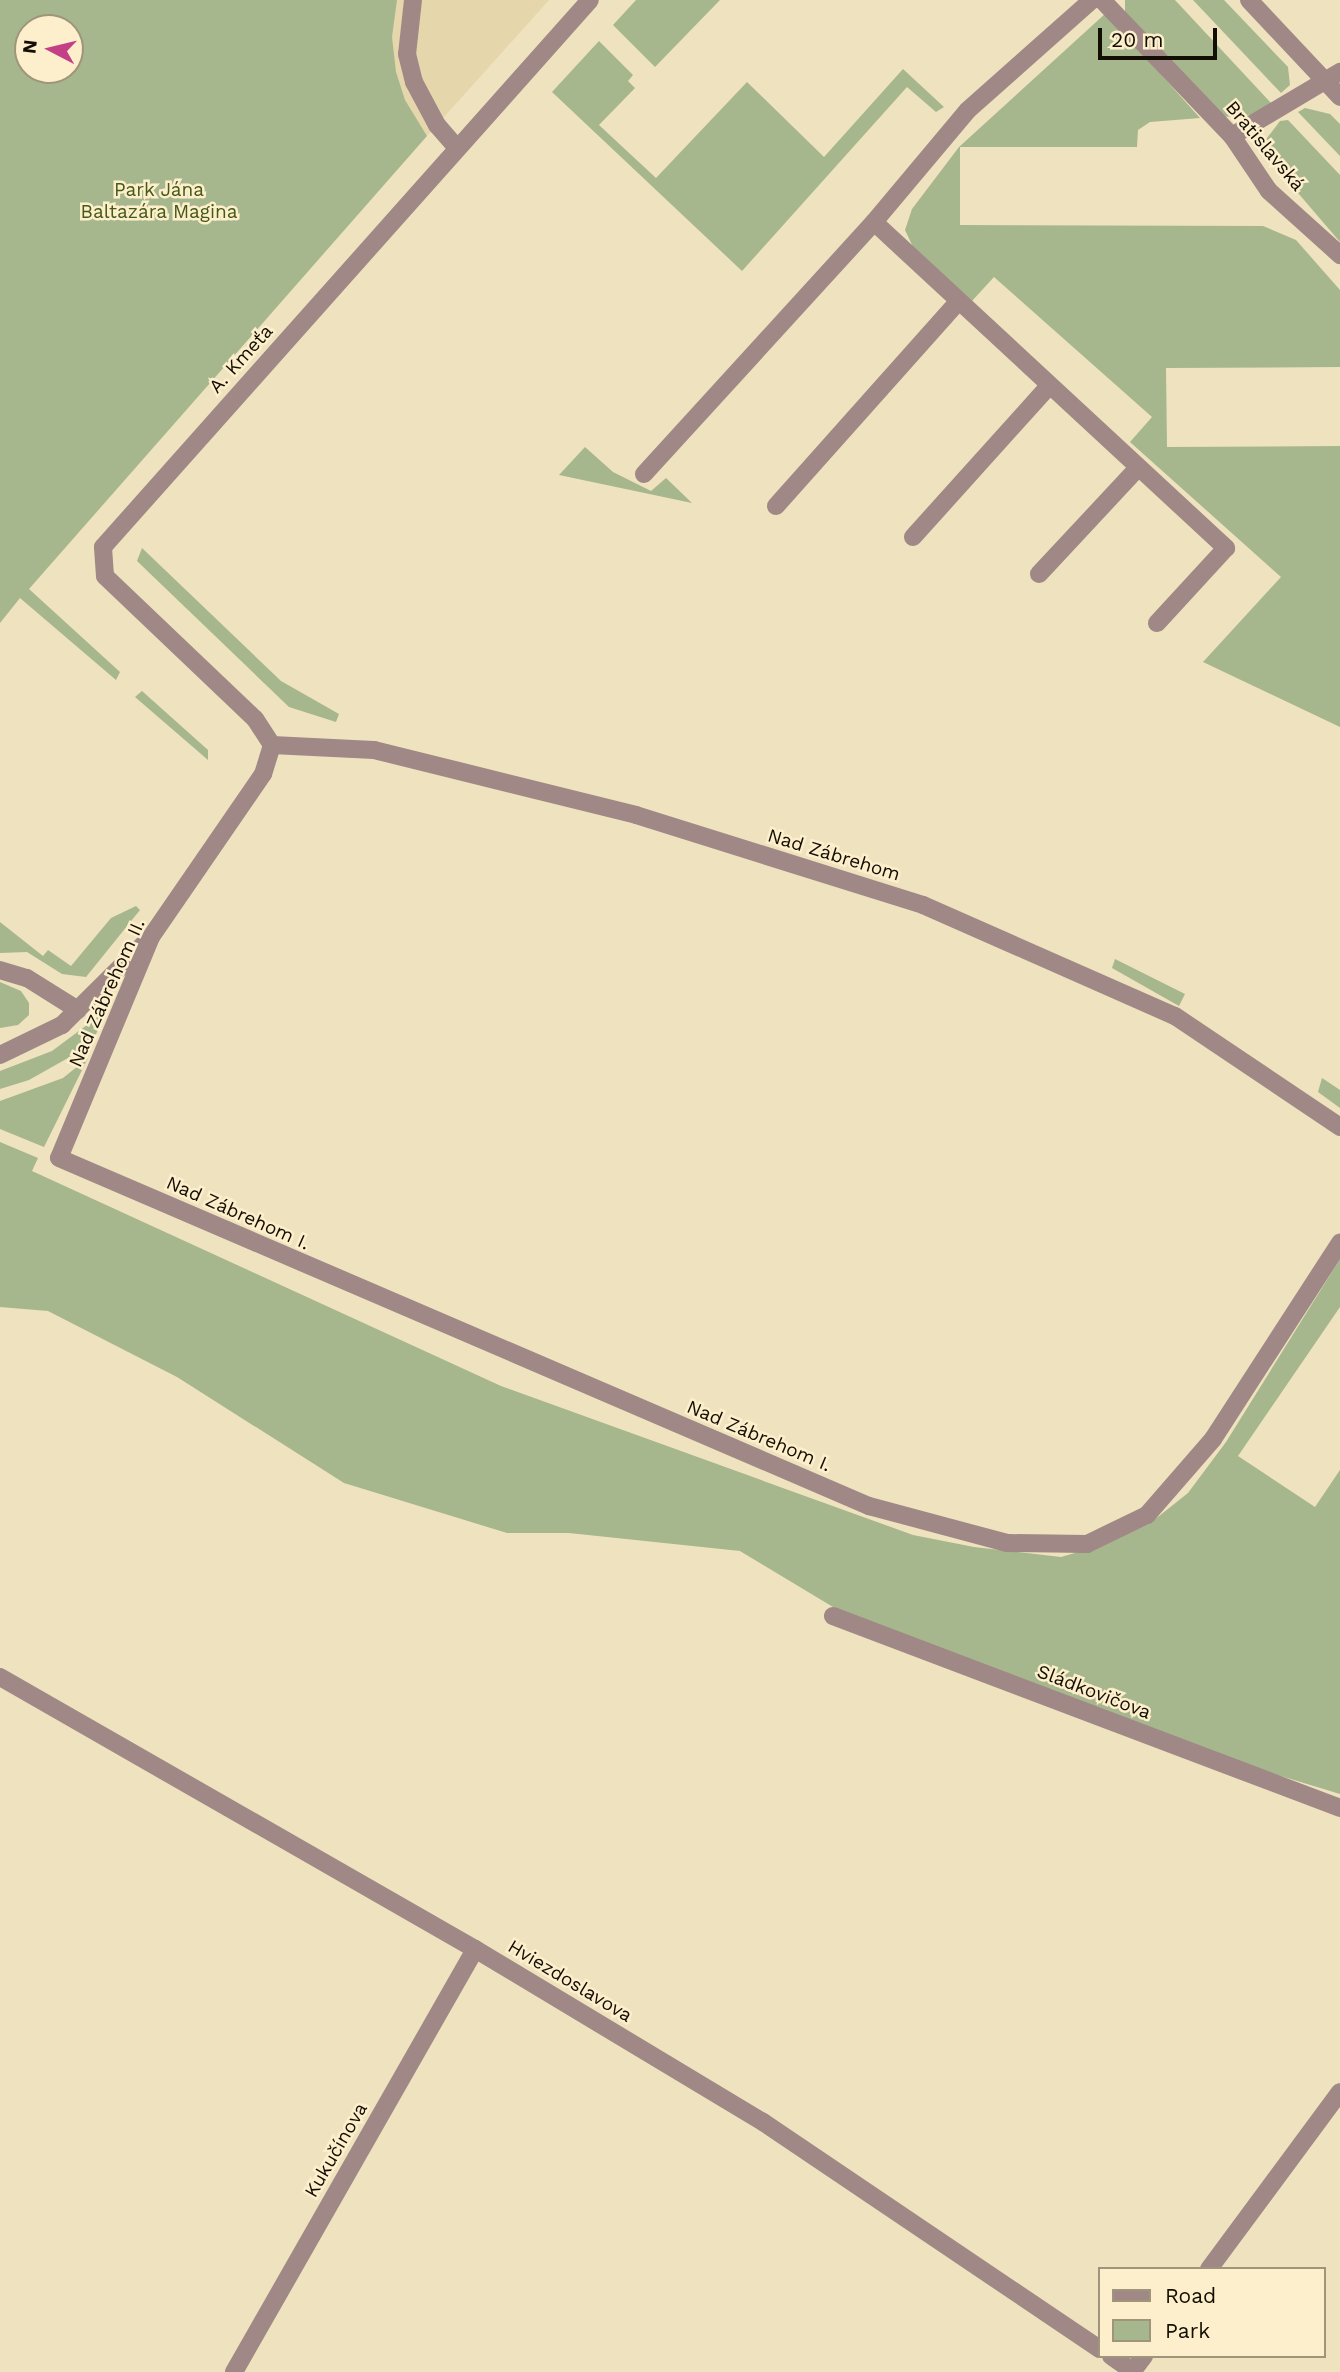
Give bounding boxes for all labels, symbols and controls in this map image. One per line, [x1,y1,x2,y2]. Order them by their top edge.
north arrow [14,14,84,84]
scale bar [1102,14,1221,58]
text: 20 m [1111,27,1163,52]
text: N [17,38,42,55]
street label: Bratislavská [1221,96,1309,196]
park label: Park Jána Baltazára Magina [80,179,238,223]
street label: A. Kmeťa [204,320,278,398]
street label: Nad Zábrehom [765,824,903,886]
street label: Nad Zábrehom II. [64,915,150,1071]
street label: Nad Zábrehom I. [163,1171,313,1255]
street label: Nad Zábrehom I. [683,1395,835,1477]
street label: Sládkovičova [1034,1660,1154,1724]
street label: Hviezdoslavova [504,1935,636,2027]
street label: Kukučínova [300,2099,372,2201]
legend [1098,2267,1326,2358]
text: Road [1165,2283,1216,2308]
text: Park [1165,2318,1210,2343]

